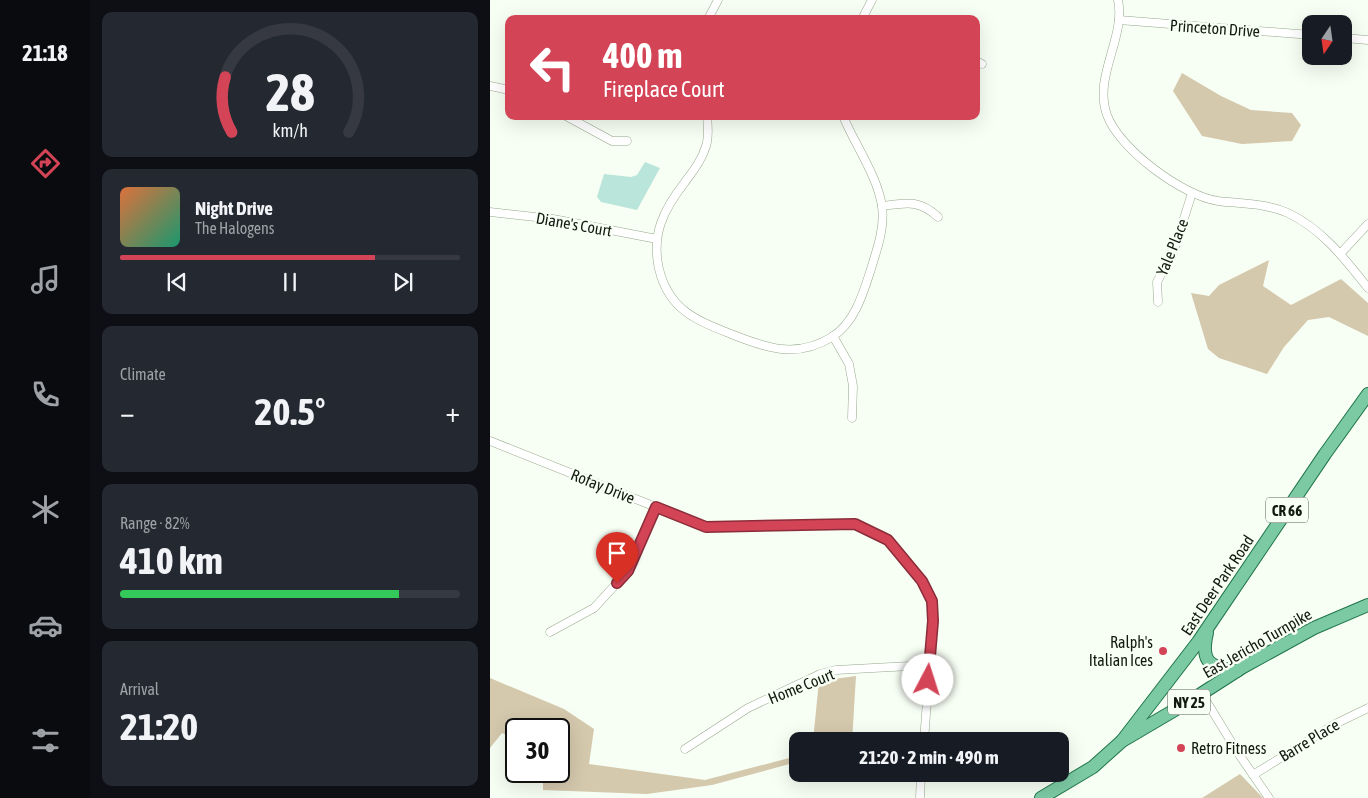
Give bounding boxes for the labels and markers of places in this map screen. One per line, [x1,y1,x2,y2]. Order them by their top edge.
pin [596,532,638,583]
place label: Ralph's Italian Ices [1089,633,1153,669]
marker: Ralph's Italian Ices [1157,645,1169,657]
place label: Retro Fitness [1191,739,1267,757]
marker: Retro Fitness [1175,742,1187,754]

